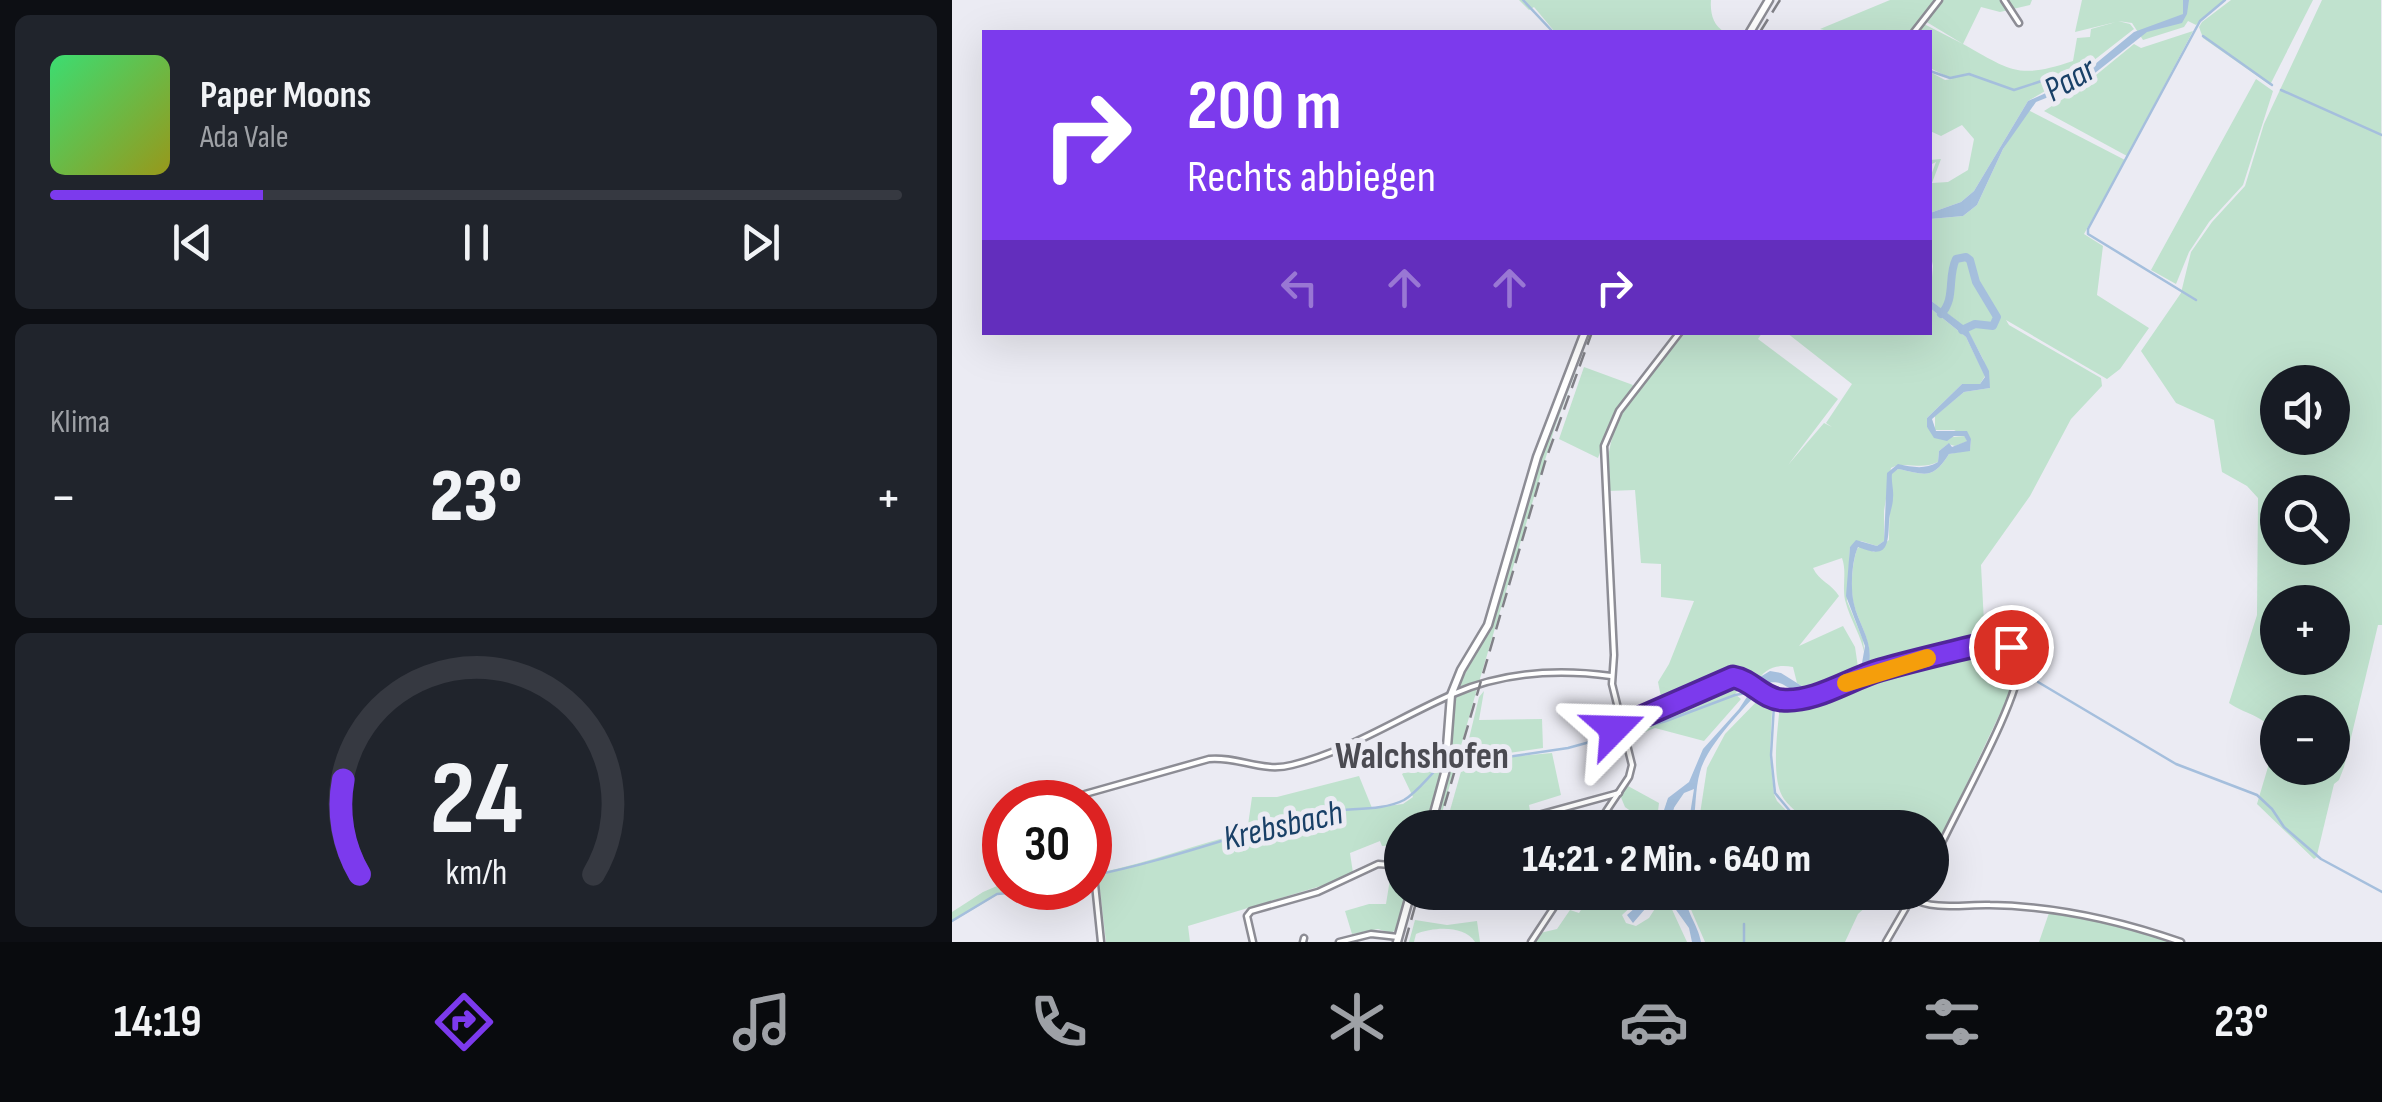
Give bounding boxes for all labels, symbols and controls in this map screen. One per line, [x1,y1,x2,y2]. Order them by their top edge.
water label: Paar [2036,48,2105,112]
text: 200 m [1187,65,1342,149]
icon: right [1022,70,1152,200]
text: Paper Moons [200,73,371,118]
text: Ada Vale [200,118,289,157]
text: Rechts abbiegen [1187,150,1436,205]
icon: previous [165,215,220,270]
icon: pause [449,215,504,270]
icon: next [733,215,788,270]
icon: left [1272,260,1327,315]
icon: ahead [1377,260,1432,315]
icon: ahead [1482,260,1537,315]
icon: right [1587,260,1642,315]
map controls [2260,365,2350,785]
button: sound [2260,365,2350,455]
text: Klima [50,403,110,442]
text: 23° [430,452,522,543]
text: − [50,465,77,532]
text: + [875,465,902,532]
button: search [2260,475,2350,565]
button: + [2260,585,2350,675]
pin [1969,605,2054,690]
icon: arrive [1984,620,2039,675]
position arrow [1562,677,1666,781]
button: − [2260,695,2350,785]
district label: Walchshofen [1335,734,1509,779]
text: 24 [429,738,523,863]
speed limit sign: 30 [982,780,1112,910]
water label: Krebsbach [1219,791,1347,861]
text: 14:21 · 2 Min. · 640 m [1522,837,1811,882]
text: km/h [445,852,507,895]
icon: directions [429,987,499,1057]
icon: music [727,987,797,1057]
icon: phone [1024,987,1094,1057]
icon: climate [1322,987,1392,1057]
icon: car [1619,987,1689,1057]
icon: filters [1917,987,1987,1057]
text: 14:19 [114,995,202,1050]
text: 23° [2214,995,2268,1050]

